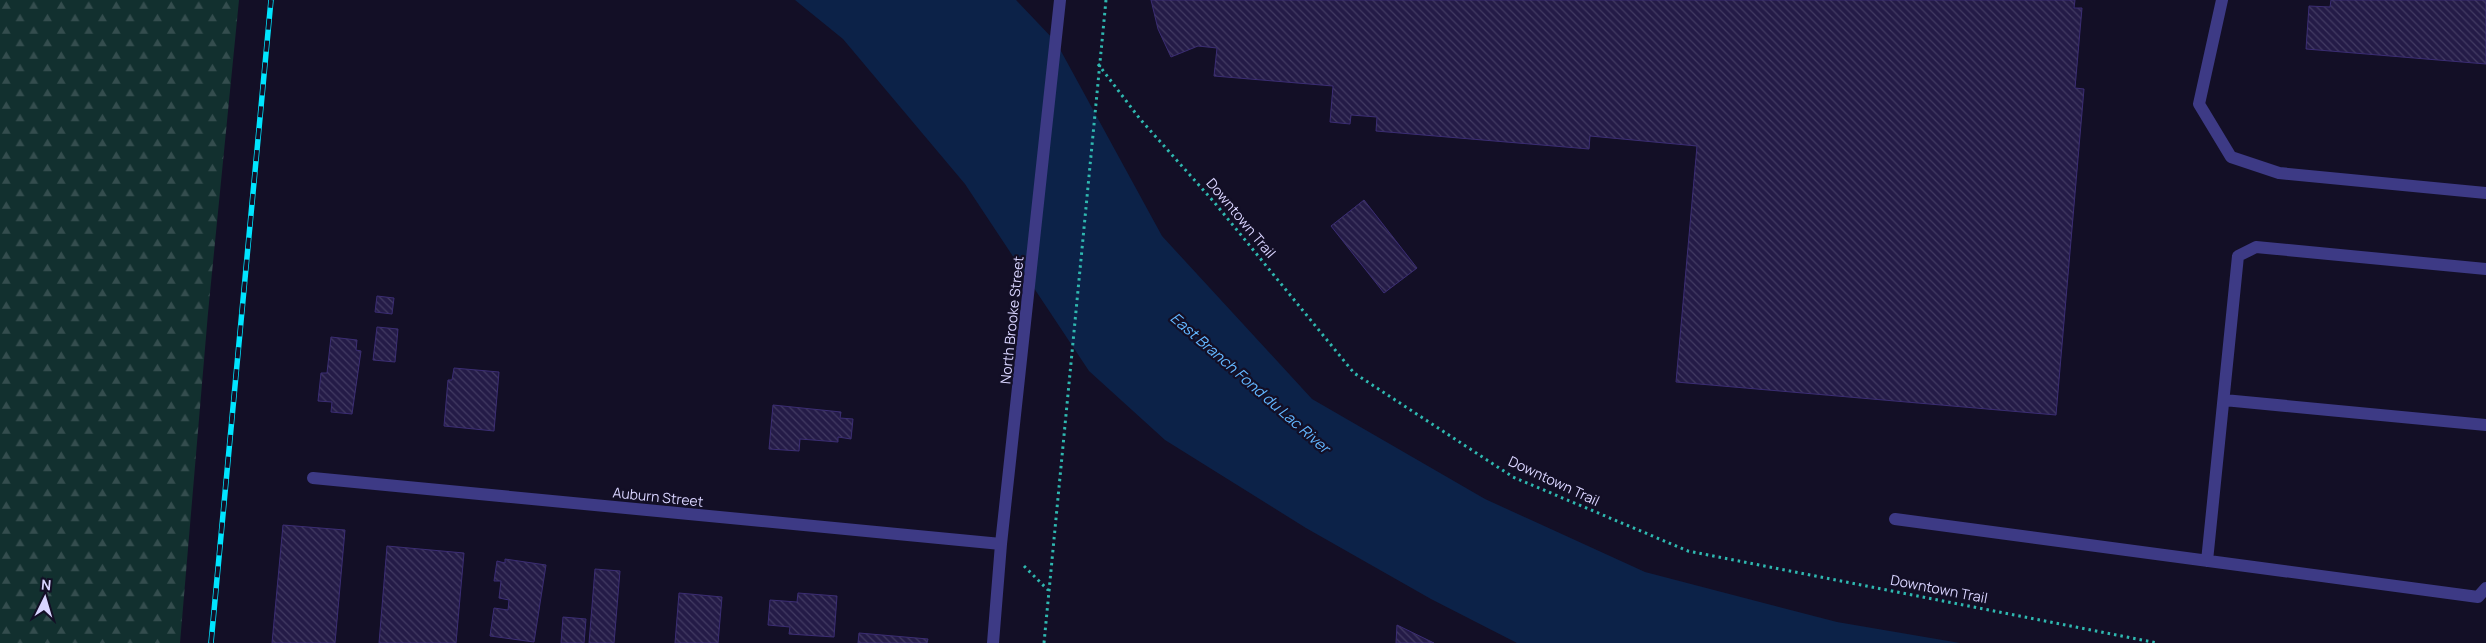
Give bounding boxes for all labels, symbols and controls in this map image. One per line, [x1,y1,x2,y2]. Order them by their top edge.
street label: Downtown Trail [1202,174,1280,261]
street label: North Brooke Street [995,255,1028,385]
water label: East Branch Fond du Lac River [1166,307,1337,459]
street label: Downtown Trail [1506,451,1603,510]
street label: Auburn Street [612,482,705,511]
street label: Downtown Trail [1889,570,1989,607]
north arrow [20,573,70,623]
text: N [40,575,52,594]

